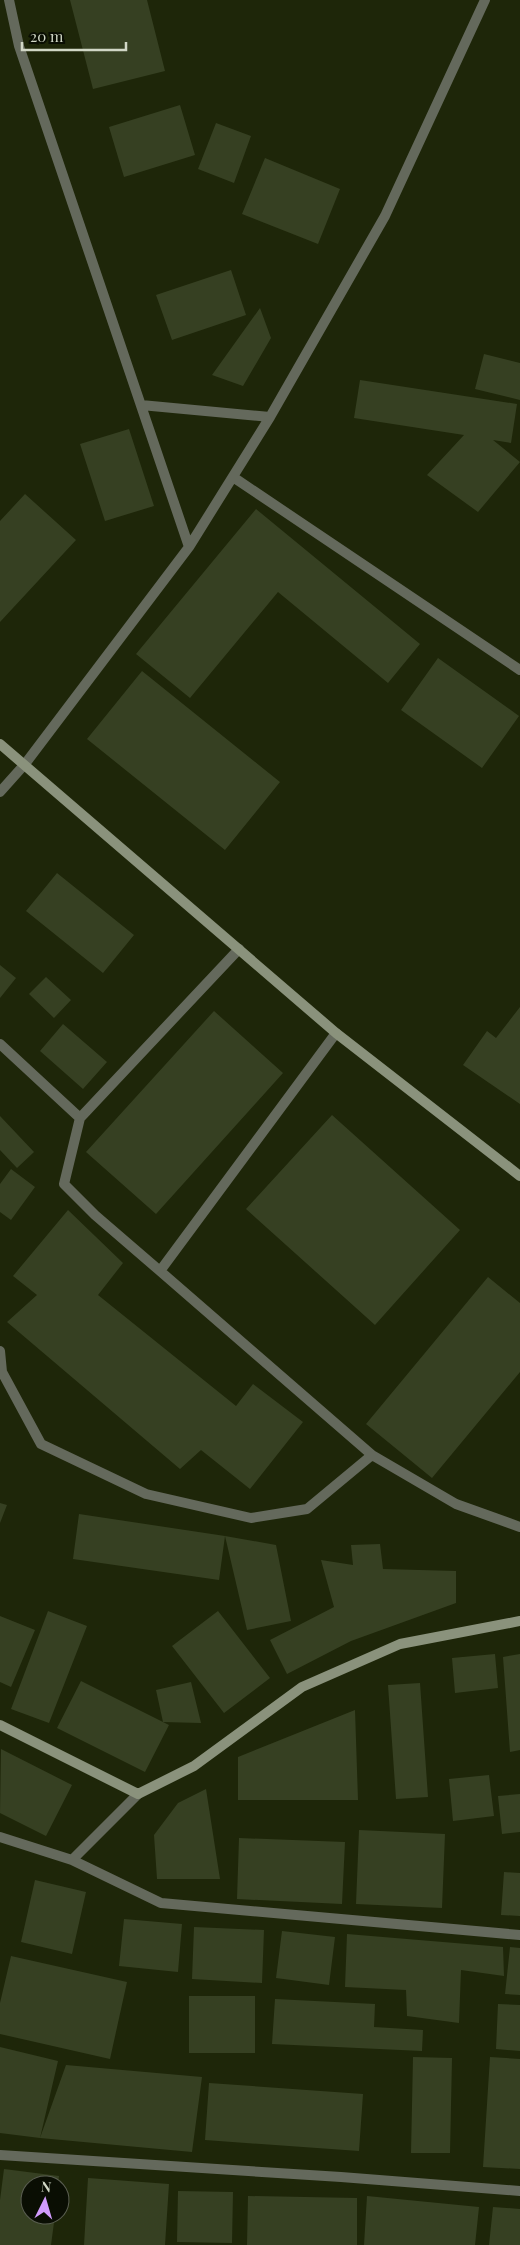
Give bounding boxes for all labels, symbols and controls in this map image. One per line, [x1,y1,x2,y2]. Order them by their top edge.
scale bar [22,20,126,52]
text: 20 m [30,26,64,46]
north arrow [20,2175,70,2225]
text: N [40,2177,52,2196]

